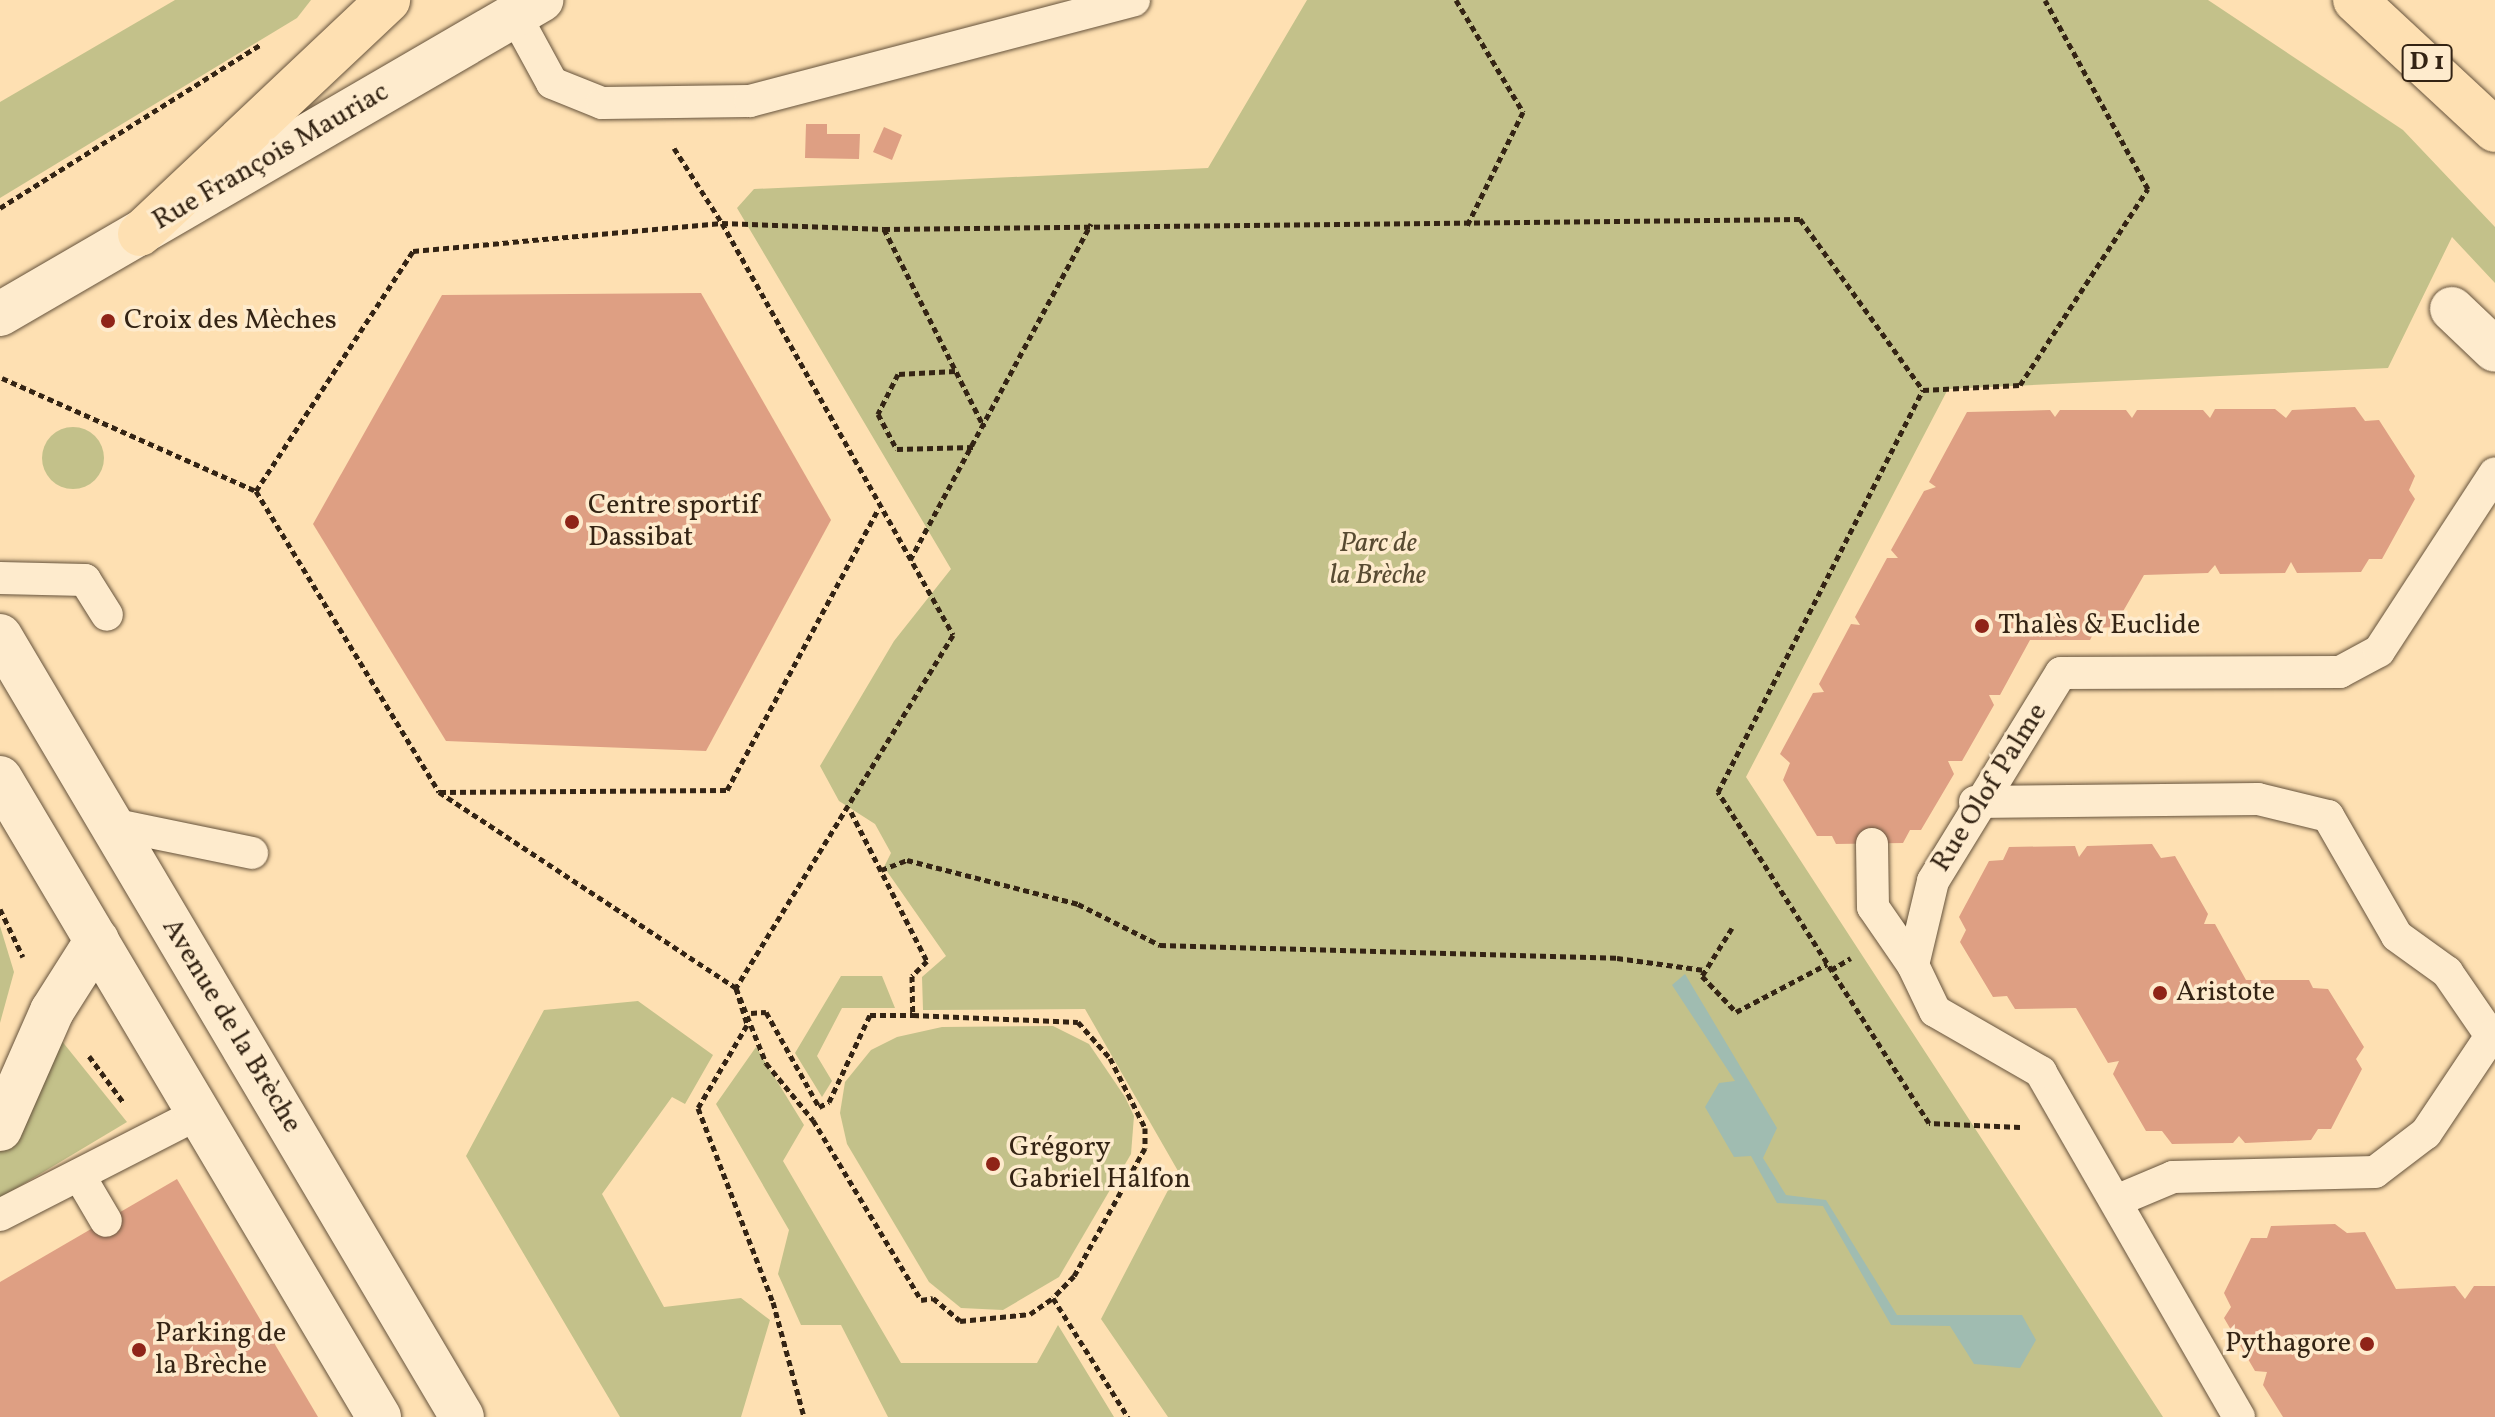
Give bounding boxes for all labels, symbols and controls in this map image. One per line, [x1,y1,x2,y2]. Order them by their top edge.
road number: D 1 [2401,41,2453,85]
street label: Rue François Mauriac [147,76,395,238]
place label: Croix des Mèches [124,304,337,338]
marker: Croix des Mèches [99,312,117,330]
place label: Centre sportif Dassibat [588,489,759,555]
marker: Centre sportif Dassibat [563,513,581,531]
park label: Parc de la Brèche [1330,527,1426,593]
place label: Thalès & Euclide [1998,609,2200,643]
marker: Thalès & Euclide [1973,617,1991,635]
street label: Rue Olof Palme [1926,699,2054,877]
street label: Avenue de la Brèche [154,913,308,1139]
place label: Aristote [2176,976,2275,1010]
marker: Aristote [2151,984,2169,1002]
place label: Grégory Gabriel Halfon [1009,1131,1191,1197]
marker: Grégory Gabriel Halfon [984,1155,1002,1173]
place label: Parking de la Brèche [155,1317,286,1383]
place label: Pythagore [2225,1327,2351,1361]
marker: Pythagore [2358,1335,2376,1353]
marker: Parking de la Brèche [130,1341,148,1359]

